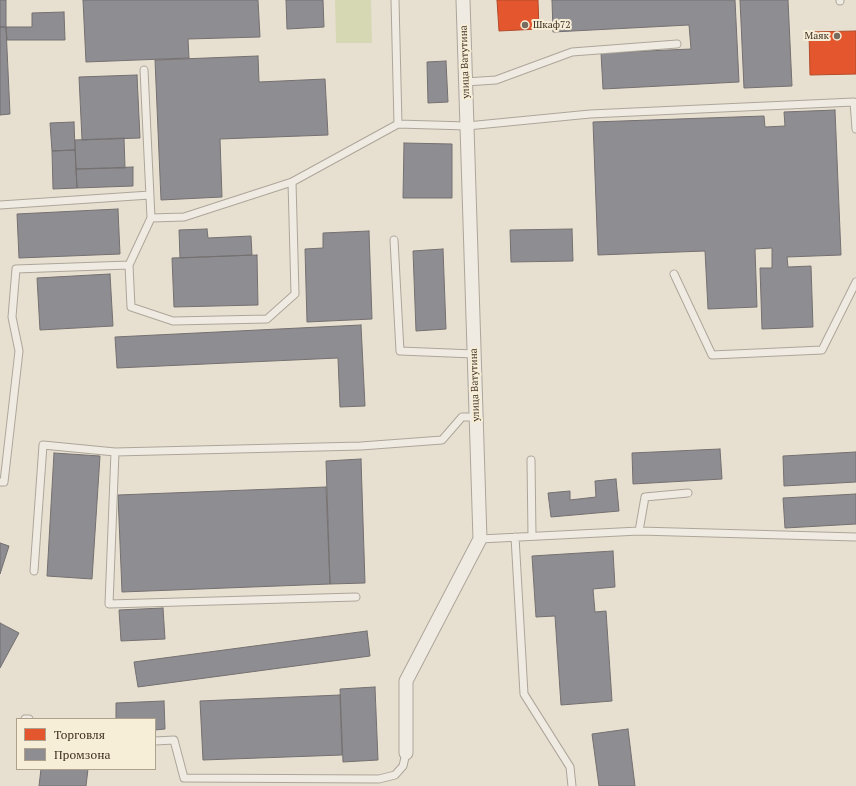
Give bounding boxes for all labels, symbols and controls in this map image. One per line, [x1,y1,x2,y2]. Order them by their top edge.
place label: Шкаф72 [533,19,571,31]
marker: Шкаф72 [520,20,530,30]
street label: улица Ватутина [458,25,472,99]
place label: Маяк [805,30,829,42]
marker: Маяк [832,31,842,41]
street label: улица Ватутина [468,348,482,422]
legend [16,718,156,770]
text: Торговля [54,727,105,742]
text: Промзона [54,747,111,762]

